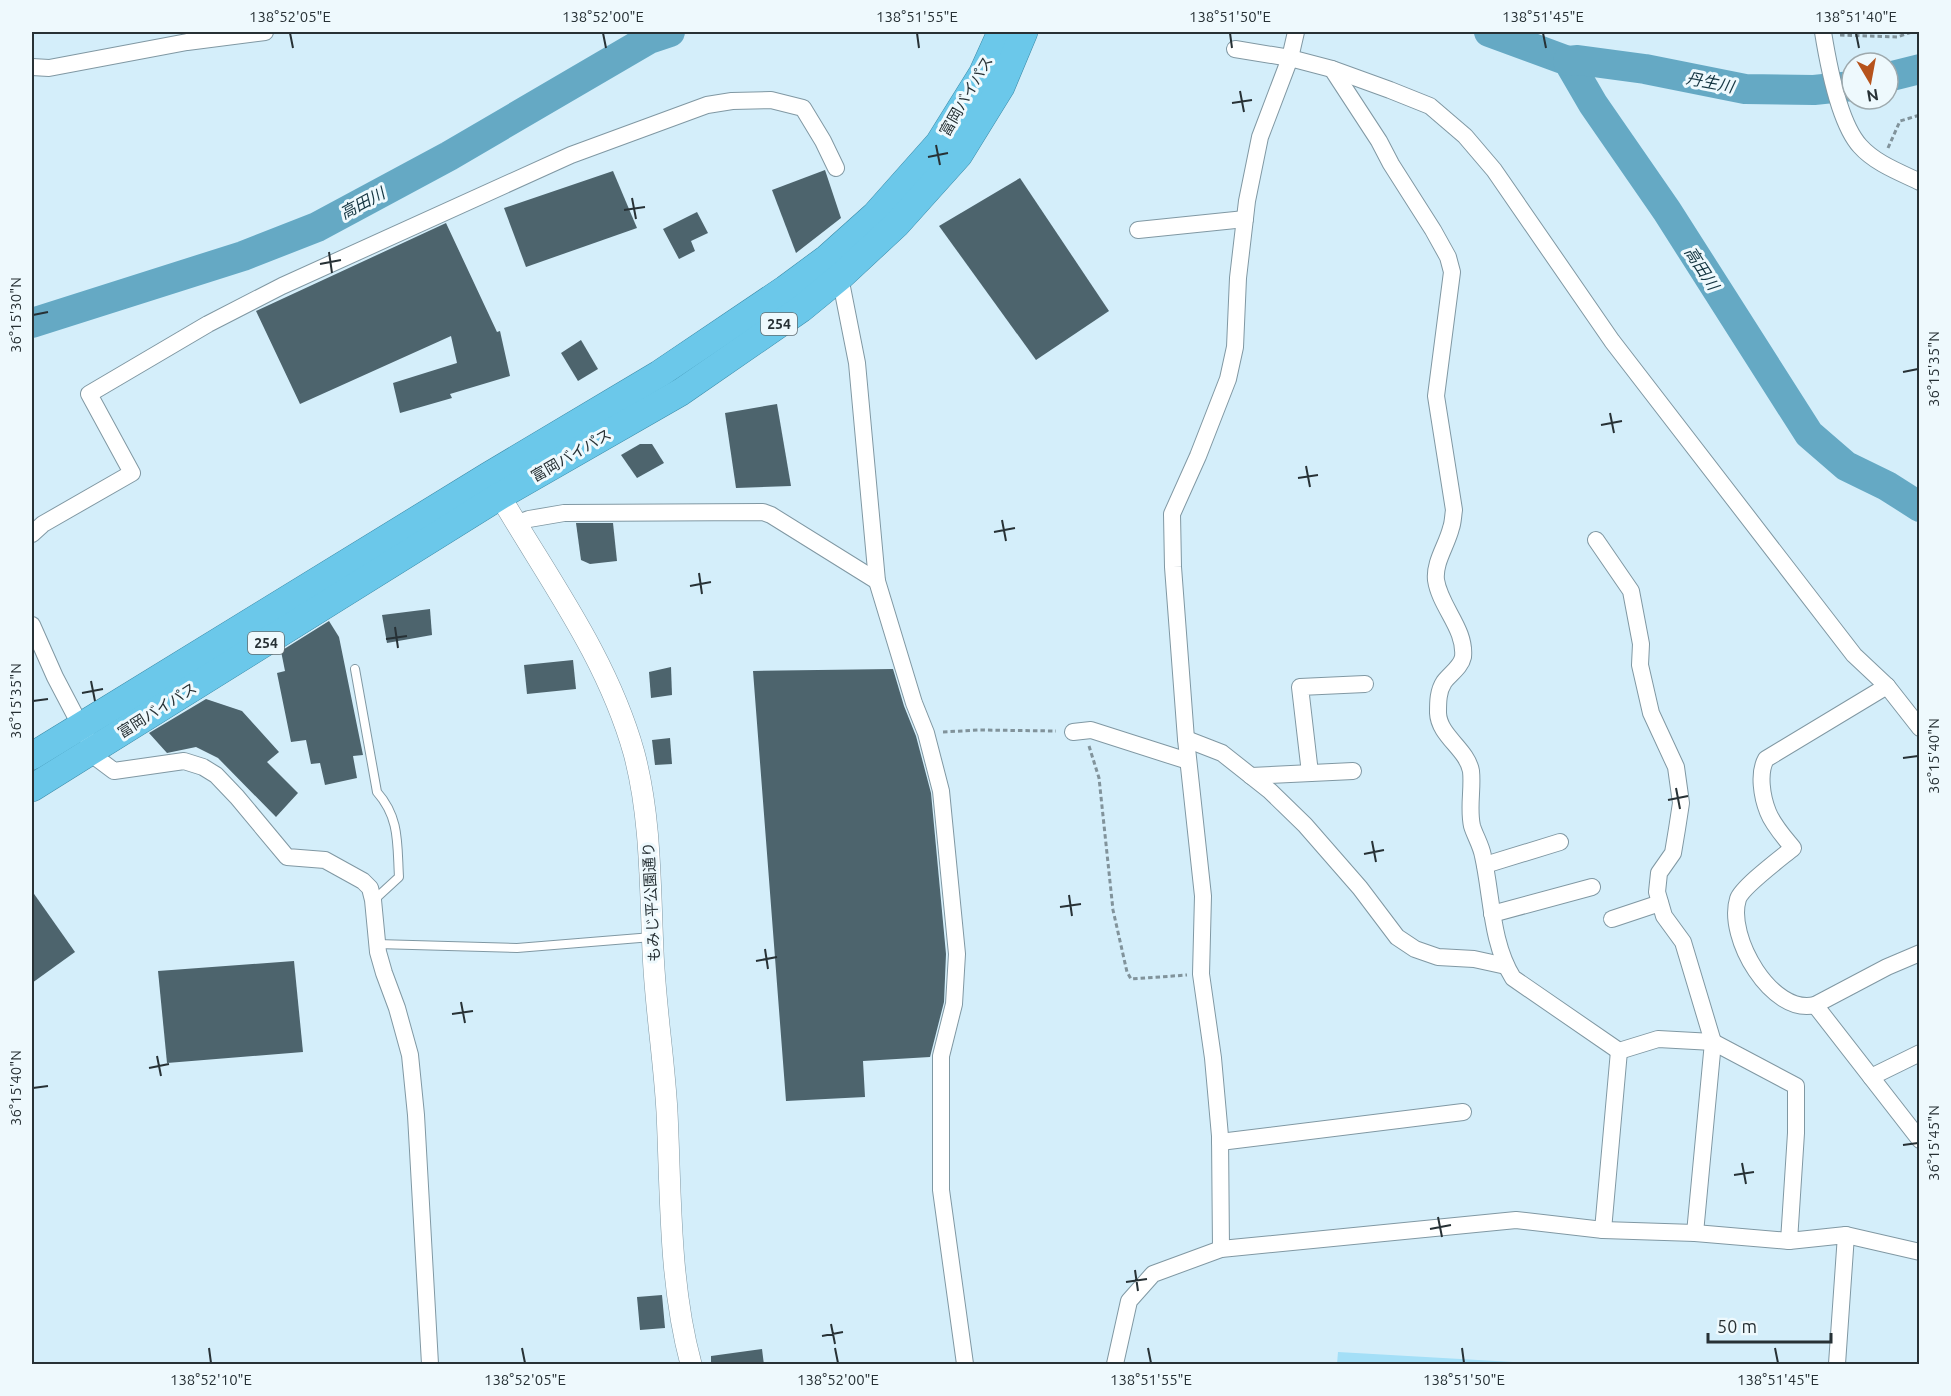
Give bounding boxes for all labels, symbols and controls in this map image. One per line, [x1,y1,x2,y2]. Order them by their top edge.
text: 138°52'05"E [249,8,331,25]
text: 138°52'00"E [562,8,644,25]
text: 138°51'55"E [876,8,958,25]
text: 138°51'50"E [1189,8,1271,25]
text: 138°51'45"E [1502,8,1584,25]
text: 138°51'40"E [1815,8,1897,25]
north arrow [1840,51,1900,111]
street label: 富岡バイパス [936,53,996,139]
water label: 丹生川 [1685,69,1737,96]
text: N [1865,86,1880,106]
water label: 高田川 [337,183,389,222]
water label: 高田川 [1681,243,1724,295]
text: 36°15'30"N [7,277,24,353]
road number: 254 [761,313,797,335]
text: 36°15'35"N [1925,331,1942,407]
street label: 富岡バイパス [528,425,614,485]
road number: 254 [248,632,284,654]
text: 36°15'35"N [7,663,24,739]
street label: 富岡バイパス [114,679,200,741]
text: 36°15'40"N [1925,718,1942,794]
street label: もみじ平公園通り [639,842,663,962]
text: 36°15'40"N [7,1050,24,1126]
text: 36°15'45"N [1925,1105,1942,1181]
scale bar [1708,1306,1831,1344]
text: 50 m [1717,1316,1757,1336]
text: 138°52'10"E [170,1371,252,1388]
text: 138°52'05"E [484,1371,566,1388]
text: 138°52'00"E [797,1371,879,1388]
text: 138°51'55"E [1110,1371,1192,1388]
text: 138°51'50"E [1423,1371,1505,1388]
text: 138°51'45"E [1737,1371,1819,1388]

